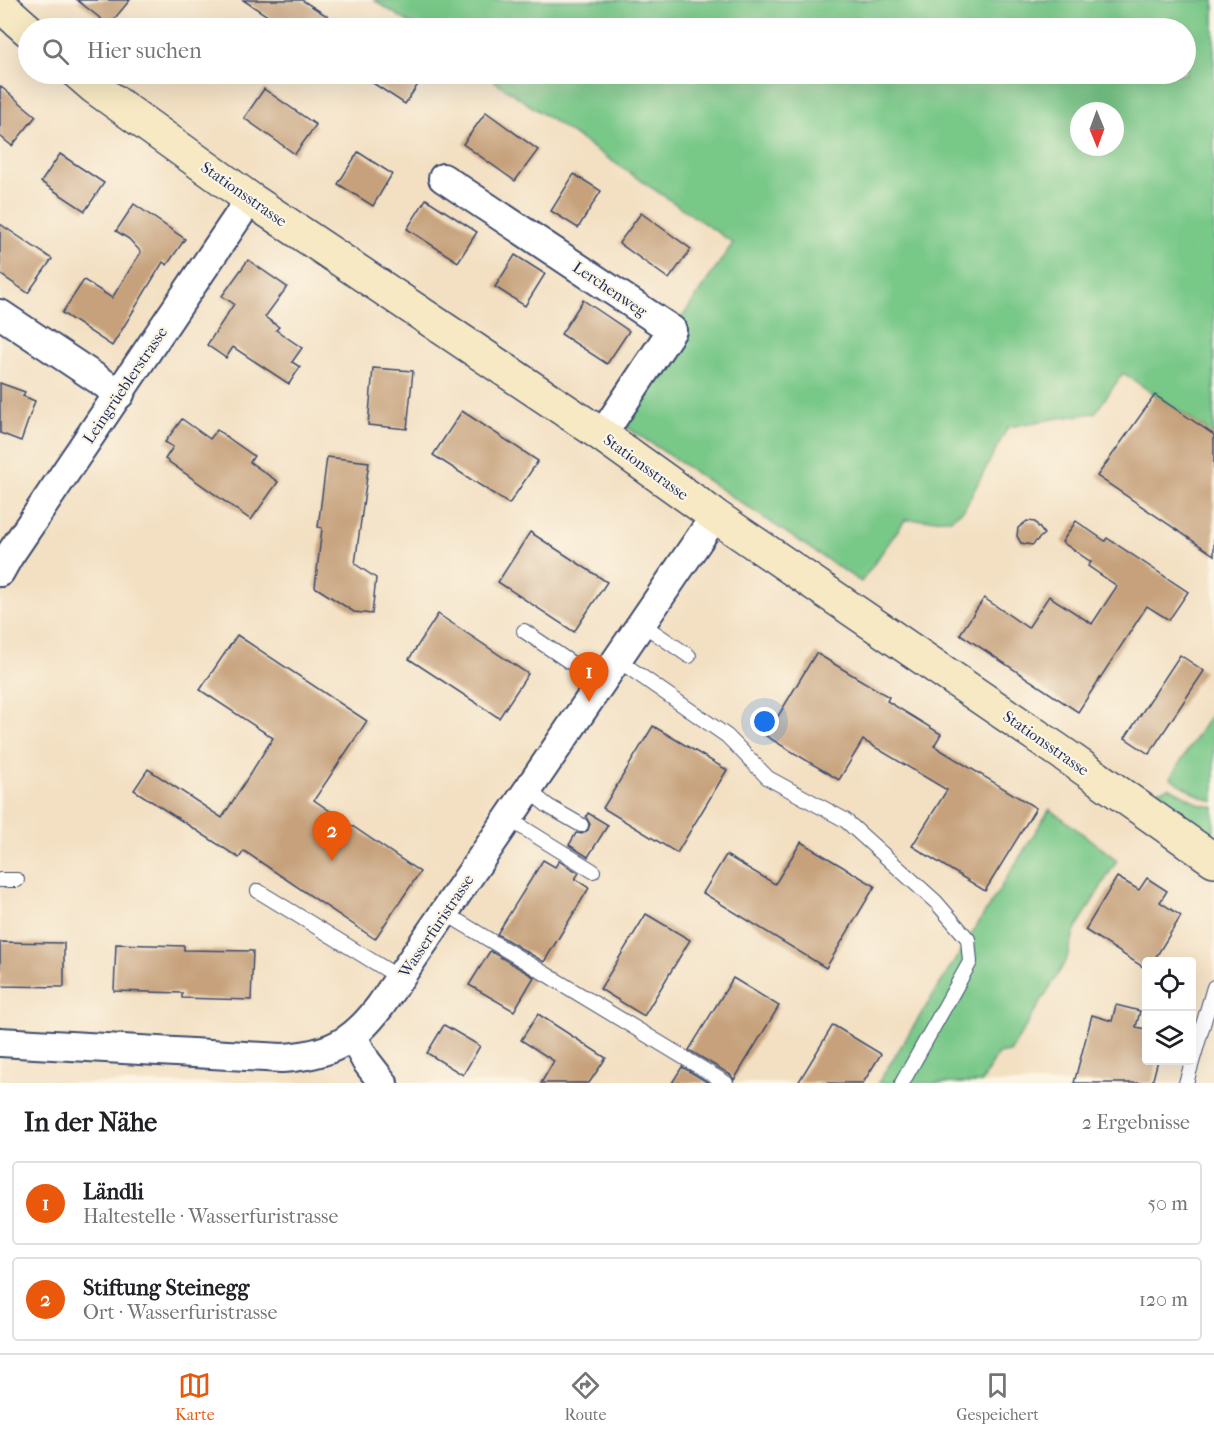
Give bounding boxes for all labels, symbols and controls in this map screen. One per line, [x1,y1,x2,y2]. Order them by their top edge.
search box [18,18,1196,84]
icon: search [39,35,72,68]
text: Hier suchen [87,38,202,64]
north arrow [1070,102,1124,156]
street label: Stationsstrasse [197,157,291,231]
street label: Lerchenweg [569,257,651,321]
street label: Leingrüeblerstrasse [79,323,171,447]
street label: Stationsstrasse [600,430,692,504]
pin: 1 [570,652,608,702]
street label: Stationsstrasse [999,706,1093,780]
your location [750,707,779,736]
pin: 2 [312,812,352,861]
street label: Wasserfuristrasse [394,871,477,982]
map controls [1142,957,1196,1065]
button: locate [1142,957,1196,1011]
button: layers [1142,1011,1196,1065]
text: In der Nähe [24,1107,157,1138]
text: 2 Ergebnisse [1082,1111,1190,1134]
text: Ländli [83,1179,144,1205]
text: 1 [42,1192,49,1215]
text: 50 m [1147,1192,1188,1215]
text: Haltestelle · Wasserfuristrasse [83,1205,338,1228]
text: Stiftung Steinegg [83,1275,249,1301]
text: 2 [40,1288,51,1311]
text: 120 m [1139,1288,1188,1311]
text: Ort · Wasserfuristrasse [83,1301,277,1324]
tab: Karte [175,1369,215,1424]
tab: Route [564,1369,606,1424]
tab: Gespeichert [956,1369,1039,1424]

